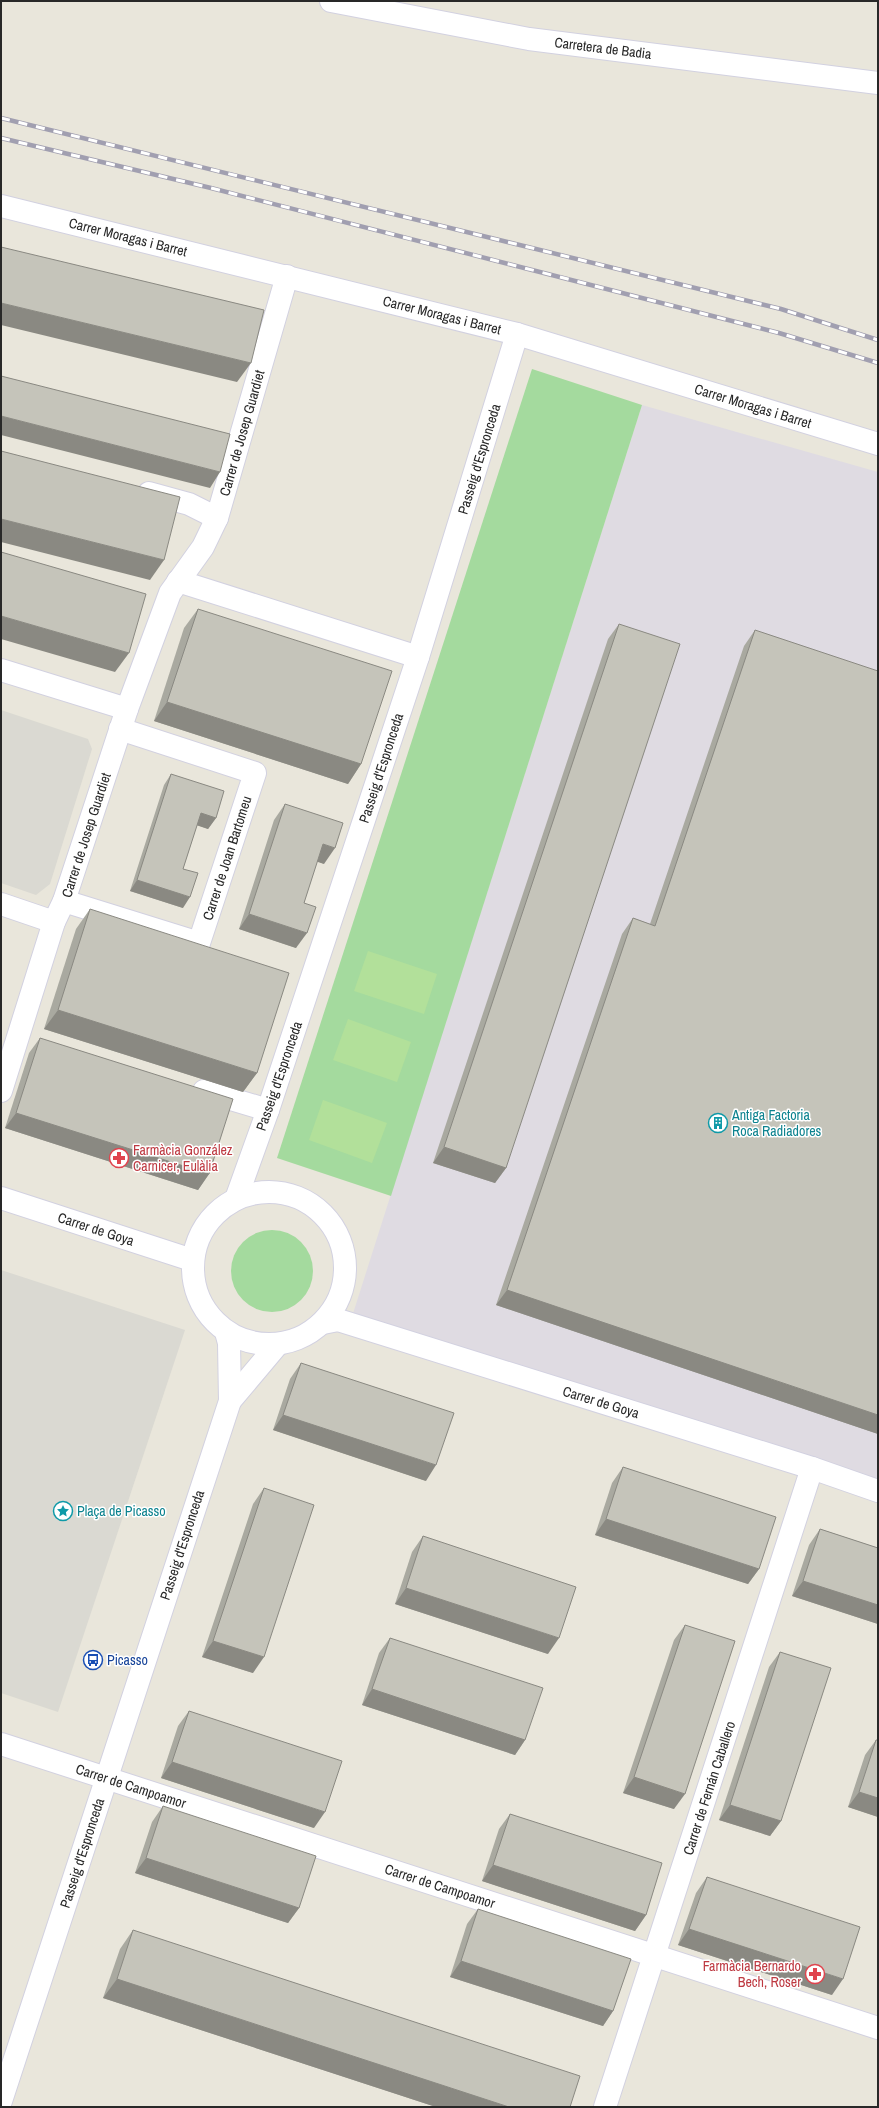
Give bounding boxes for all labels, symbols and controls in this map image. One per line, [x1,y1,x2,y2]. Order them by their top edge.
street label: Carretera de Badia [553,33,653,63]
street label: Carrer Moragas i Barret [67,214,189,260]
street label: Carrer Moragas i Barret [381,292,503,338]
street label: Carrer de Josep Guardiet [215,368,269,498]
street label: Carrer Moragas i Barret [692,380,814,432]
street label: Passeig d'Espronceda [454,401,505,516]
street label: Passeig d'Espronceda [355,710,407,825]
street label: Carrer de Josep Guardiet [57,770,115,900]
street label: Carrer de Joan Bartomeu [198,794,256,922]
street label: Passeig d'Espronceda [252,1018,306,1133]
place label: Antiga Factoria Roca Radiadores [731,1106,822,1140]
building icon: Antiga Factoria Roca Radiadores [707,1112,729,1134]
place label: Farmàcia González Carnicer, Eulàlia [133,1141,233,1175]
pharmacy icon: Farmàcia González Carnicer, Eulàlia [108,1147,130,1169]
street label: Carrer de Goya [56,1208,137,1250]
street label: Carrer de Goya [561,1382,642,1422]
street label: Passeig d'Espronceda [156,1487,208,1602]
place icon: Plaça de Picasso [52,1500,74,1522]
place label: Plaça de Picasso [77,1502,166,1520]
bus stop icon: Picasso [82,1649,104,1671]
place label: Picasso [107,1651,148,1669]
street label: Carrer de Fernán Caballero [679,1719,739,1857]
street label: Carrer de Campoamor [74,1760,189,1812]
street label: Passeig d'Espronceda [56,1795,108,1910]
street label: Carrer de Campoamor [383,1860,498,1912]
place label: Farmàcia Bernardo Bech, Roser [703,1957,801,1991]
pharmacy icon: Farmàcia Bernardo Bech, Roser [804,1963,826,1985]

